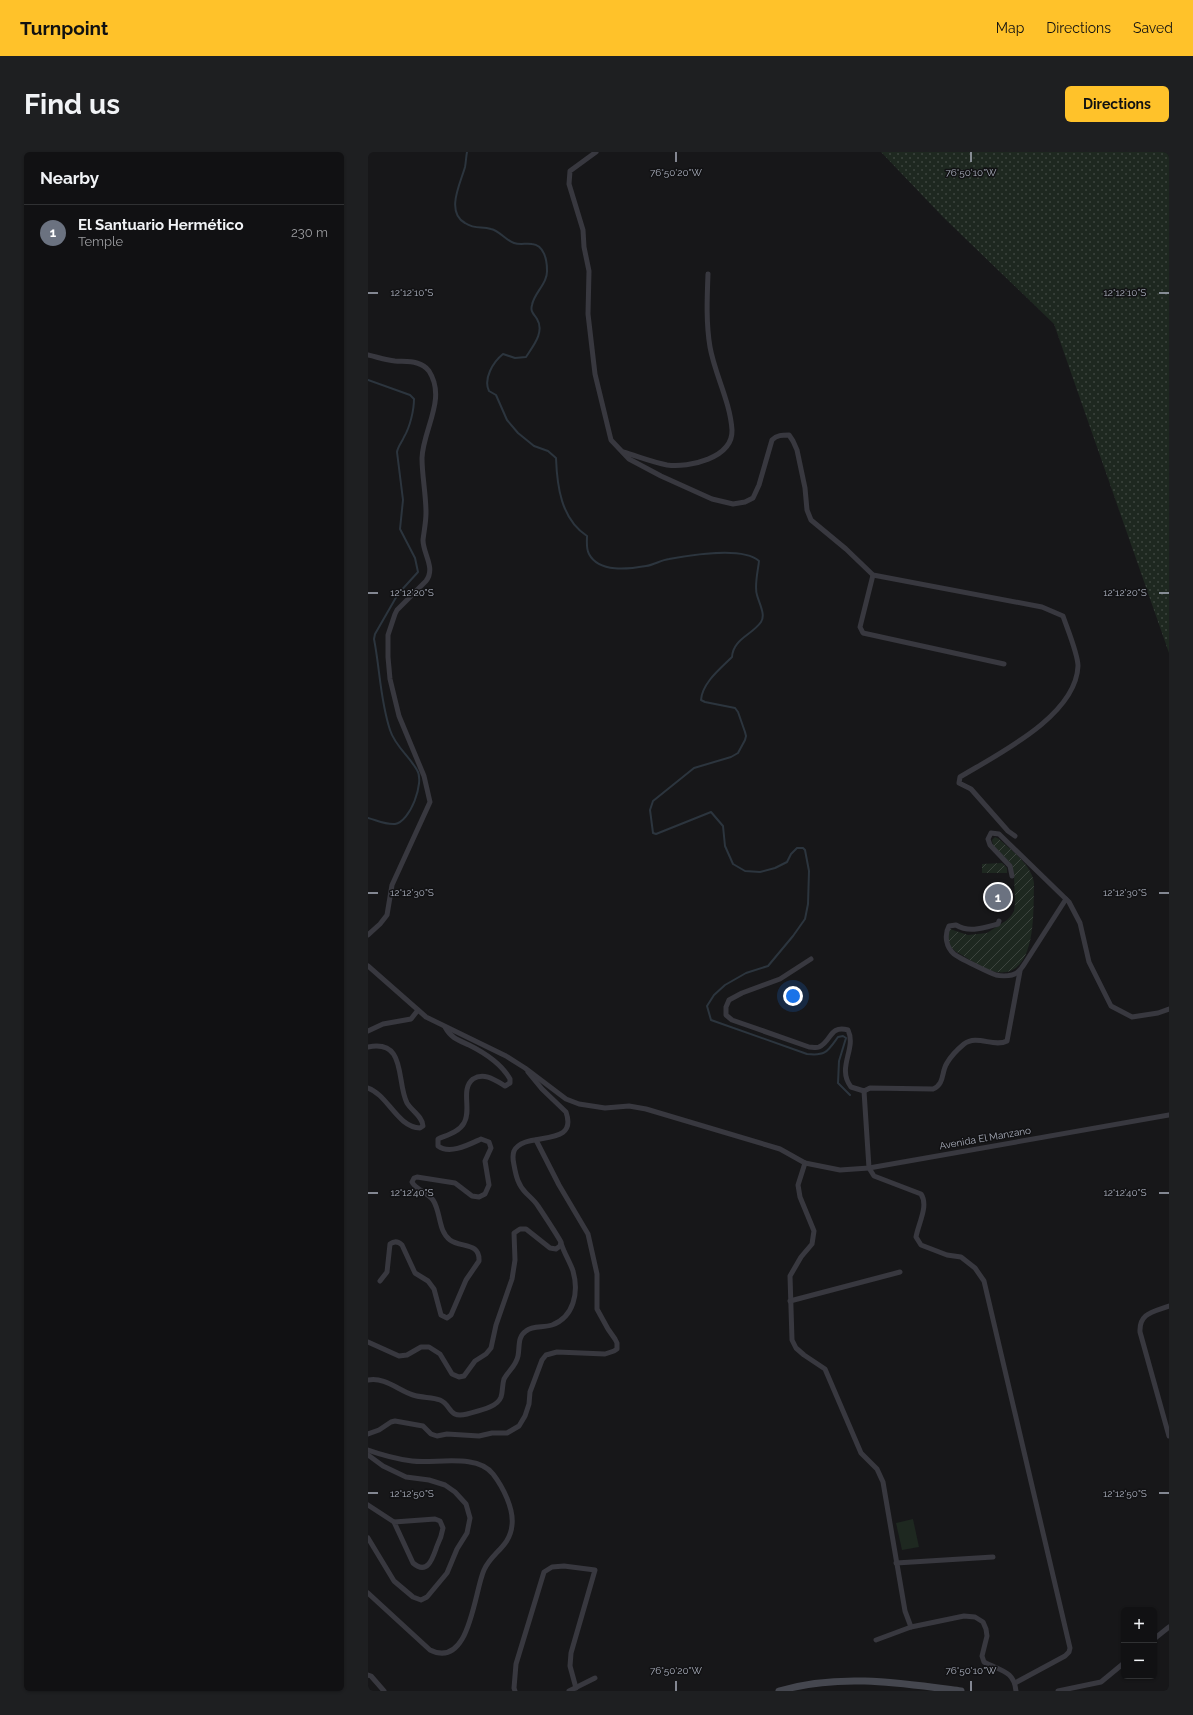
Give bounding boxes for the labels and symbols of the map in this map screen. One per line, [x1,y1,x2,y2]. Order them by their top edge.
text: 76°50'20"W [650,167,703,178]
text: 76°50'10"W [945,167,997,178]
text: 12°12'10"S [391,287,433,298]
text: 12°12'10"S [1104,287,1146,298]
text: 12°12'20"S [390,587,434,598]
text: 12°12'20"S [1103,587,1147,598]
pin: 1 [985,882,1011,912]
text: 12°12'30"S [390,887,434,898]
text: 12°12'30"S [1103,887,1147,898]
your location [783,986,803,1006]
street label: Avenida El Manzano [938,1125,1032,1151]
text: 12°12'40"S [390,1187,434,1198]
text: 12°12'40"S [1103,1187,1147,1198]
text: 12°12'50"S [390,1488,434,1499]
text: 12°12'50"S [1103,1488,1147,1499]
text: 76°50'20"W [650,1665,703,1676]
text: 76°50'10"W [945,1665,997,1676]

